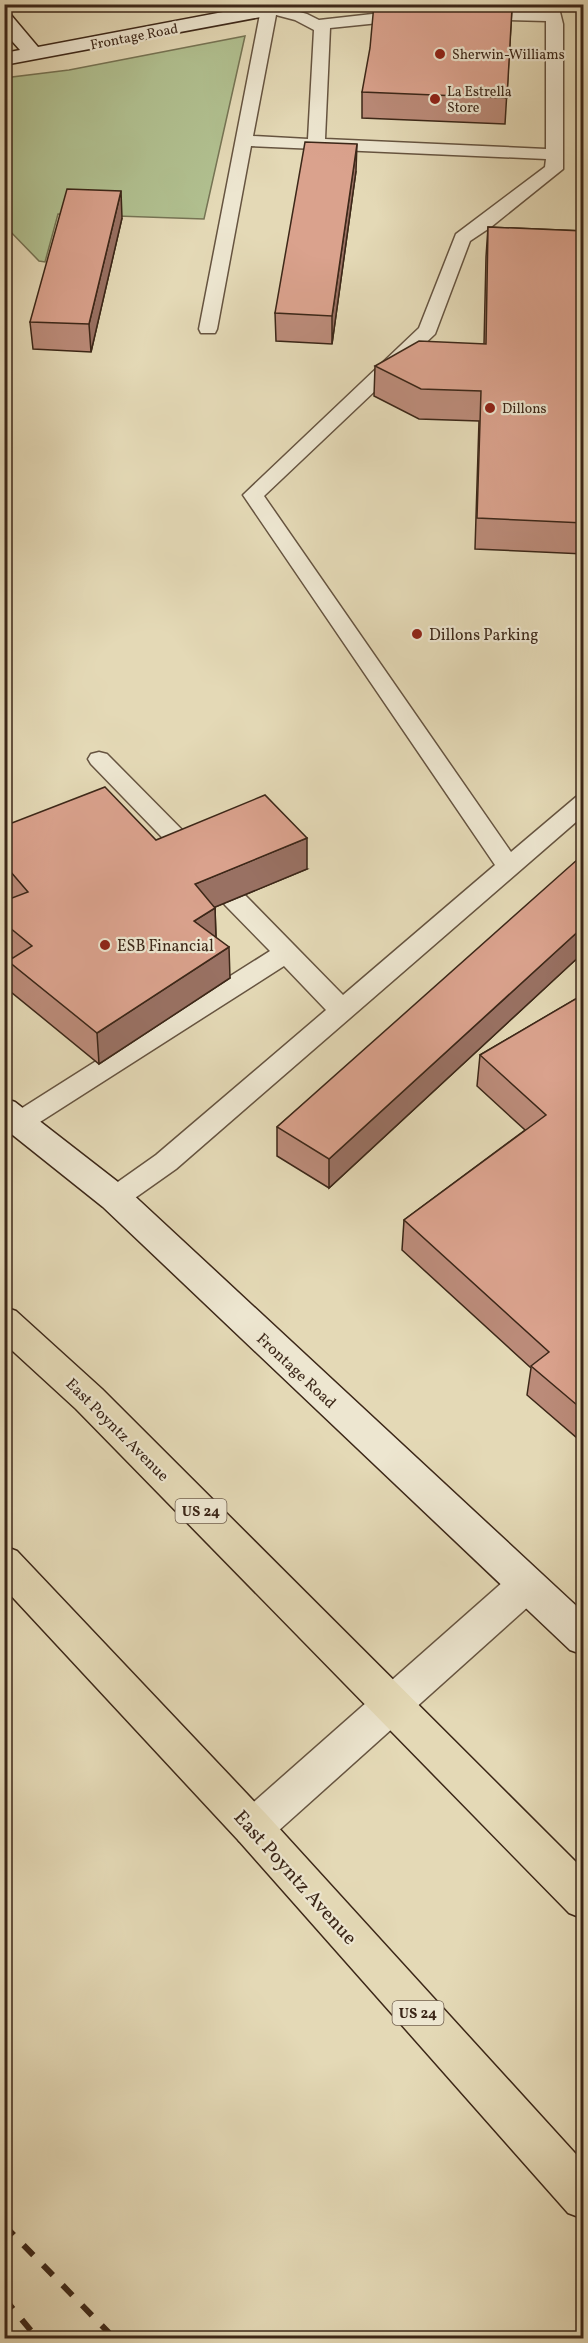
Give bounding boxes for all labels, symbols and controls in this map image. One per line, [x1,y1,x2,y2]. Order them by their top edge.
street label: Frontage Road [89,20,180,55]
place label: Sherwin-Williams [452,46,565,65]
marker: Sherwin-Williams [433,47,447,61]
place label: La Estrella Store [447,83,512,118]
marker: La Estrella Store [428,92,442,106]
place label: Dillons [502,400,547,419]
marker: Dillons [483,401,497,415]
place label: Dillons Parking [429,625,538,647]
marker: Dillons Parking [410,627,424,641]
place label: ESB Financial [117,936,214,958]
marker: ESB Financial [98,938,112,952]
street label: Frontage Road [251,1329,340,1414]
street label: East Poyntz Avenue [60,1374,173,1487]
road number: US 24 [176,1499,226,1523]
street label: East Poyntz Avenue [226,1805,363,1952]
road number: US 24 [392,2001,444,2025]

